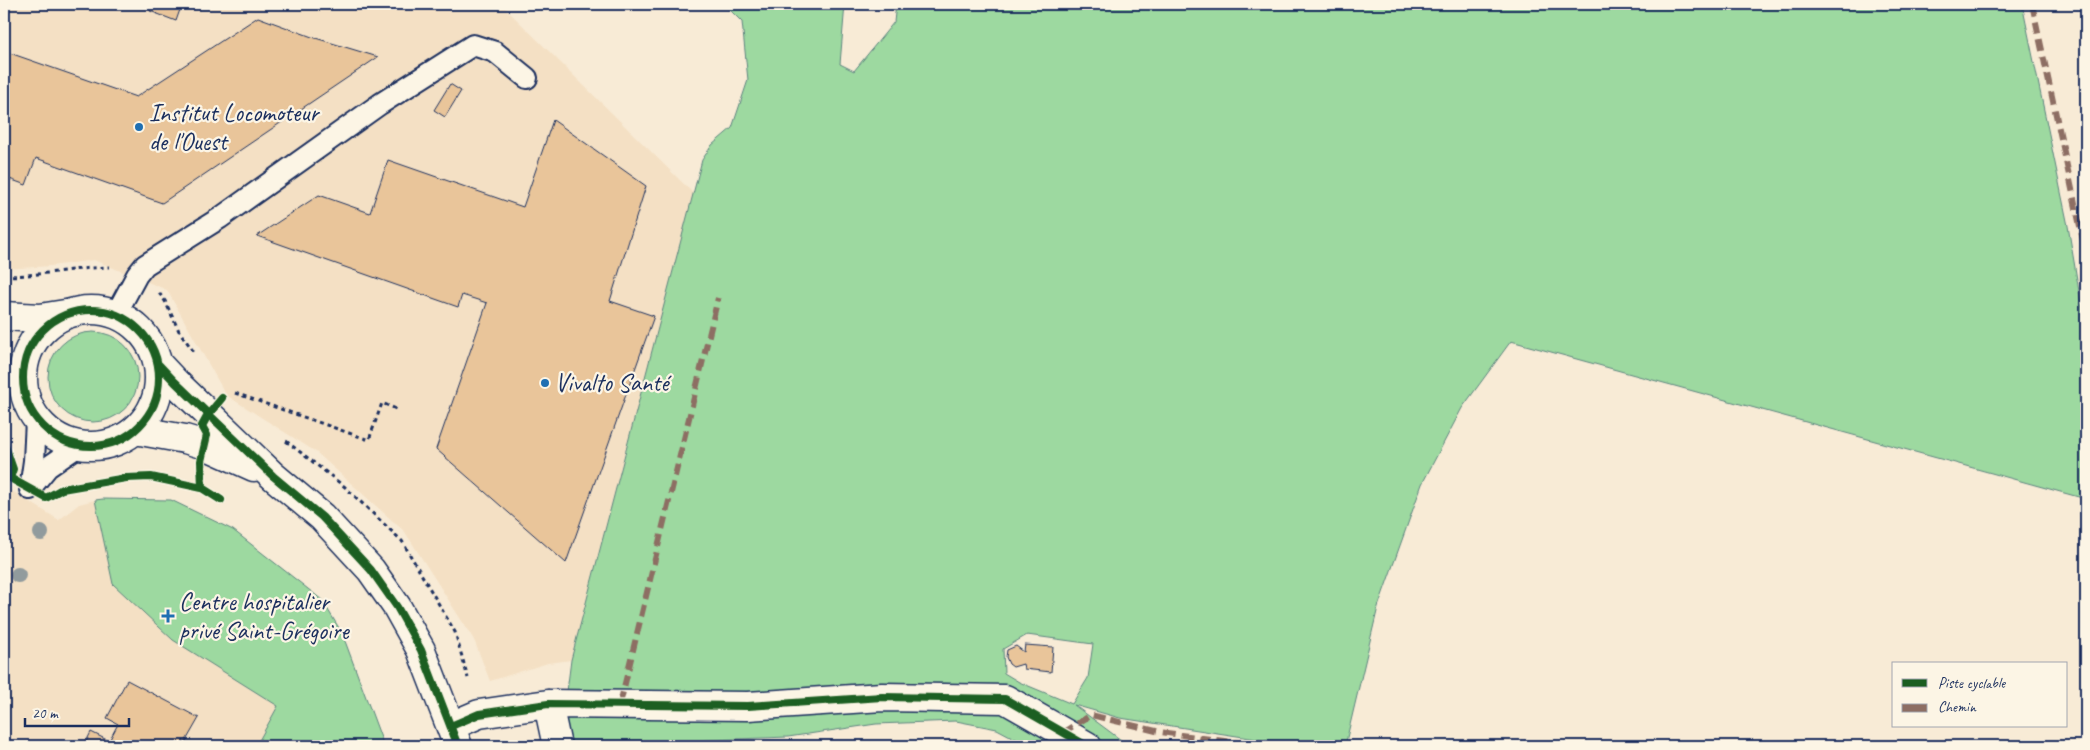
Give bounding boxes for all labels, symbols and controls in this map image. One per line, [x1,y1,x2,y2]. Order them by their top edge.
place label: Institut Locomoteur de l'Ouest [149,97,320,158]
marker: Institut Locomoteur de l'Ouest [133,121,145,133]
place label: Vivalto Santé [555,367,672,399]
marker: Vivalto Santé [539,377,551,389]
place label: Centre hospitalier privé Saint-Grégoire [179,586,350,647]
marker: Centre hospitalier privé Saint-Grégoire [161,609,175,623]
legend [1892,662,2068,728]
text: Piste cyclable [1938,674,2006,693]
scale bar [25,695,129,727]
text: Chemin [1938,698,1977,717]
text: 20 m [32,704,59,723]

